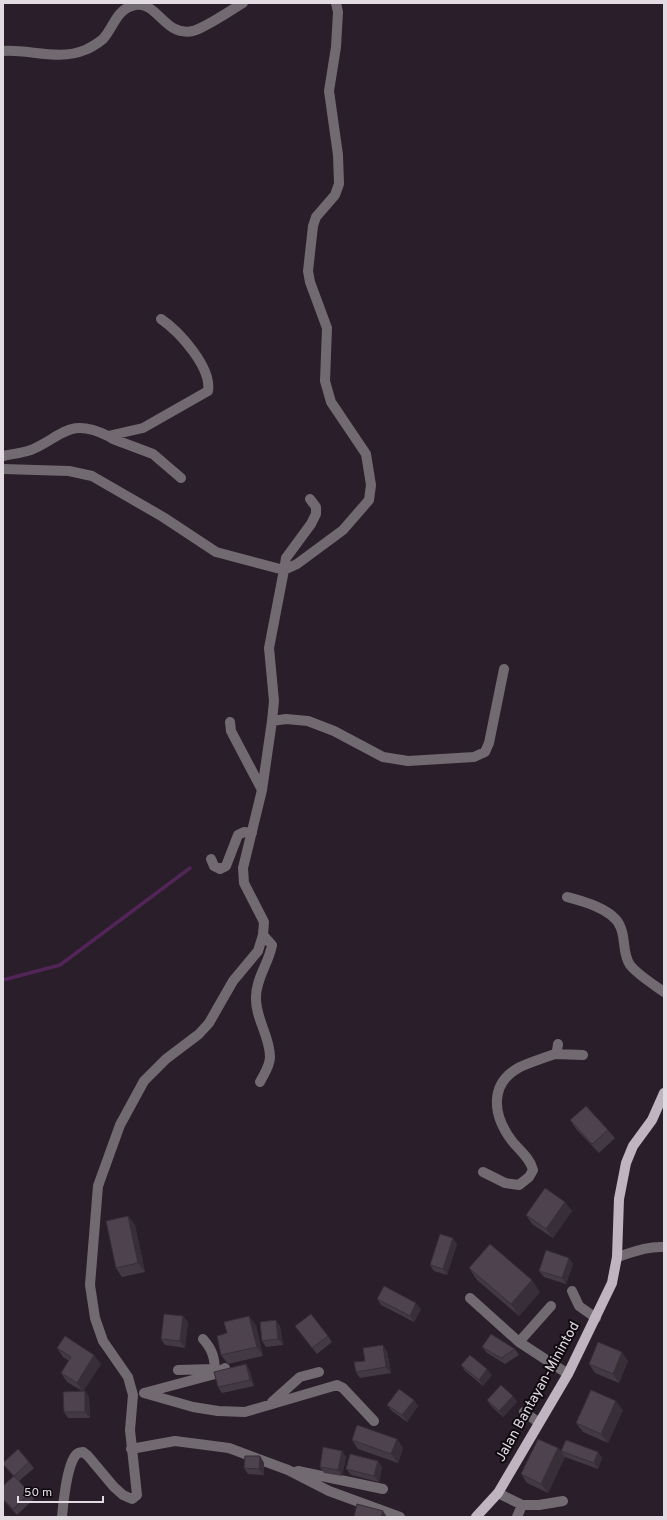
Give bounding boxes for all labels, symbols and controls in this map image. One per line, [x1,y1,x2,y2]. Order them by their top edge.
street label: Jalan Bantayan-Minintod [492,1319,584,1465]
scale bar [18,1478,103,1504]
text: 50 m [24,1485,52,1501]

